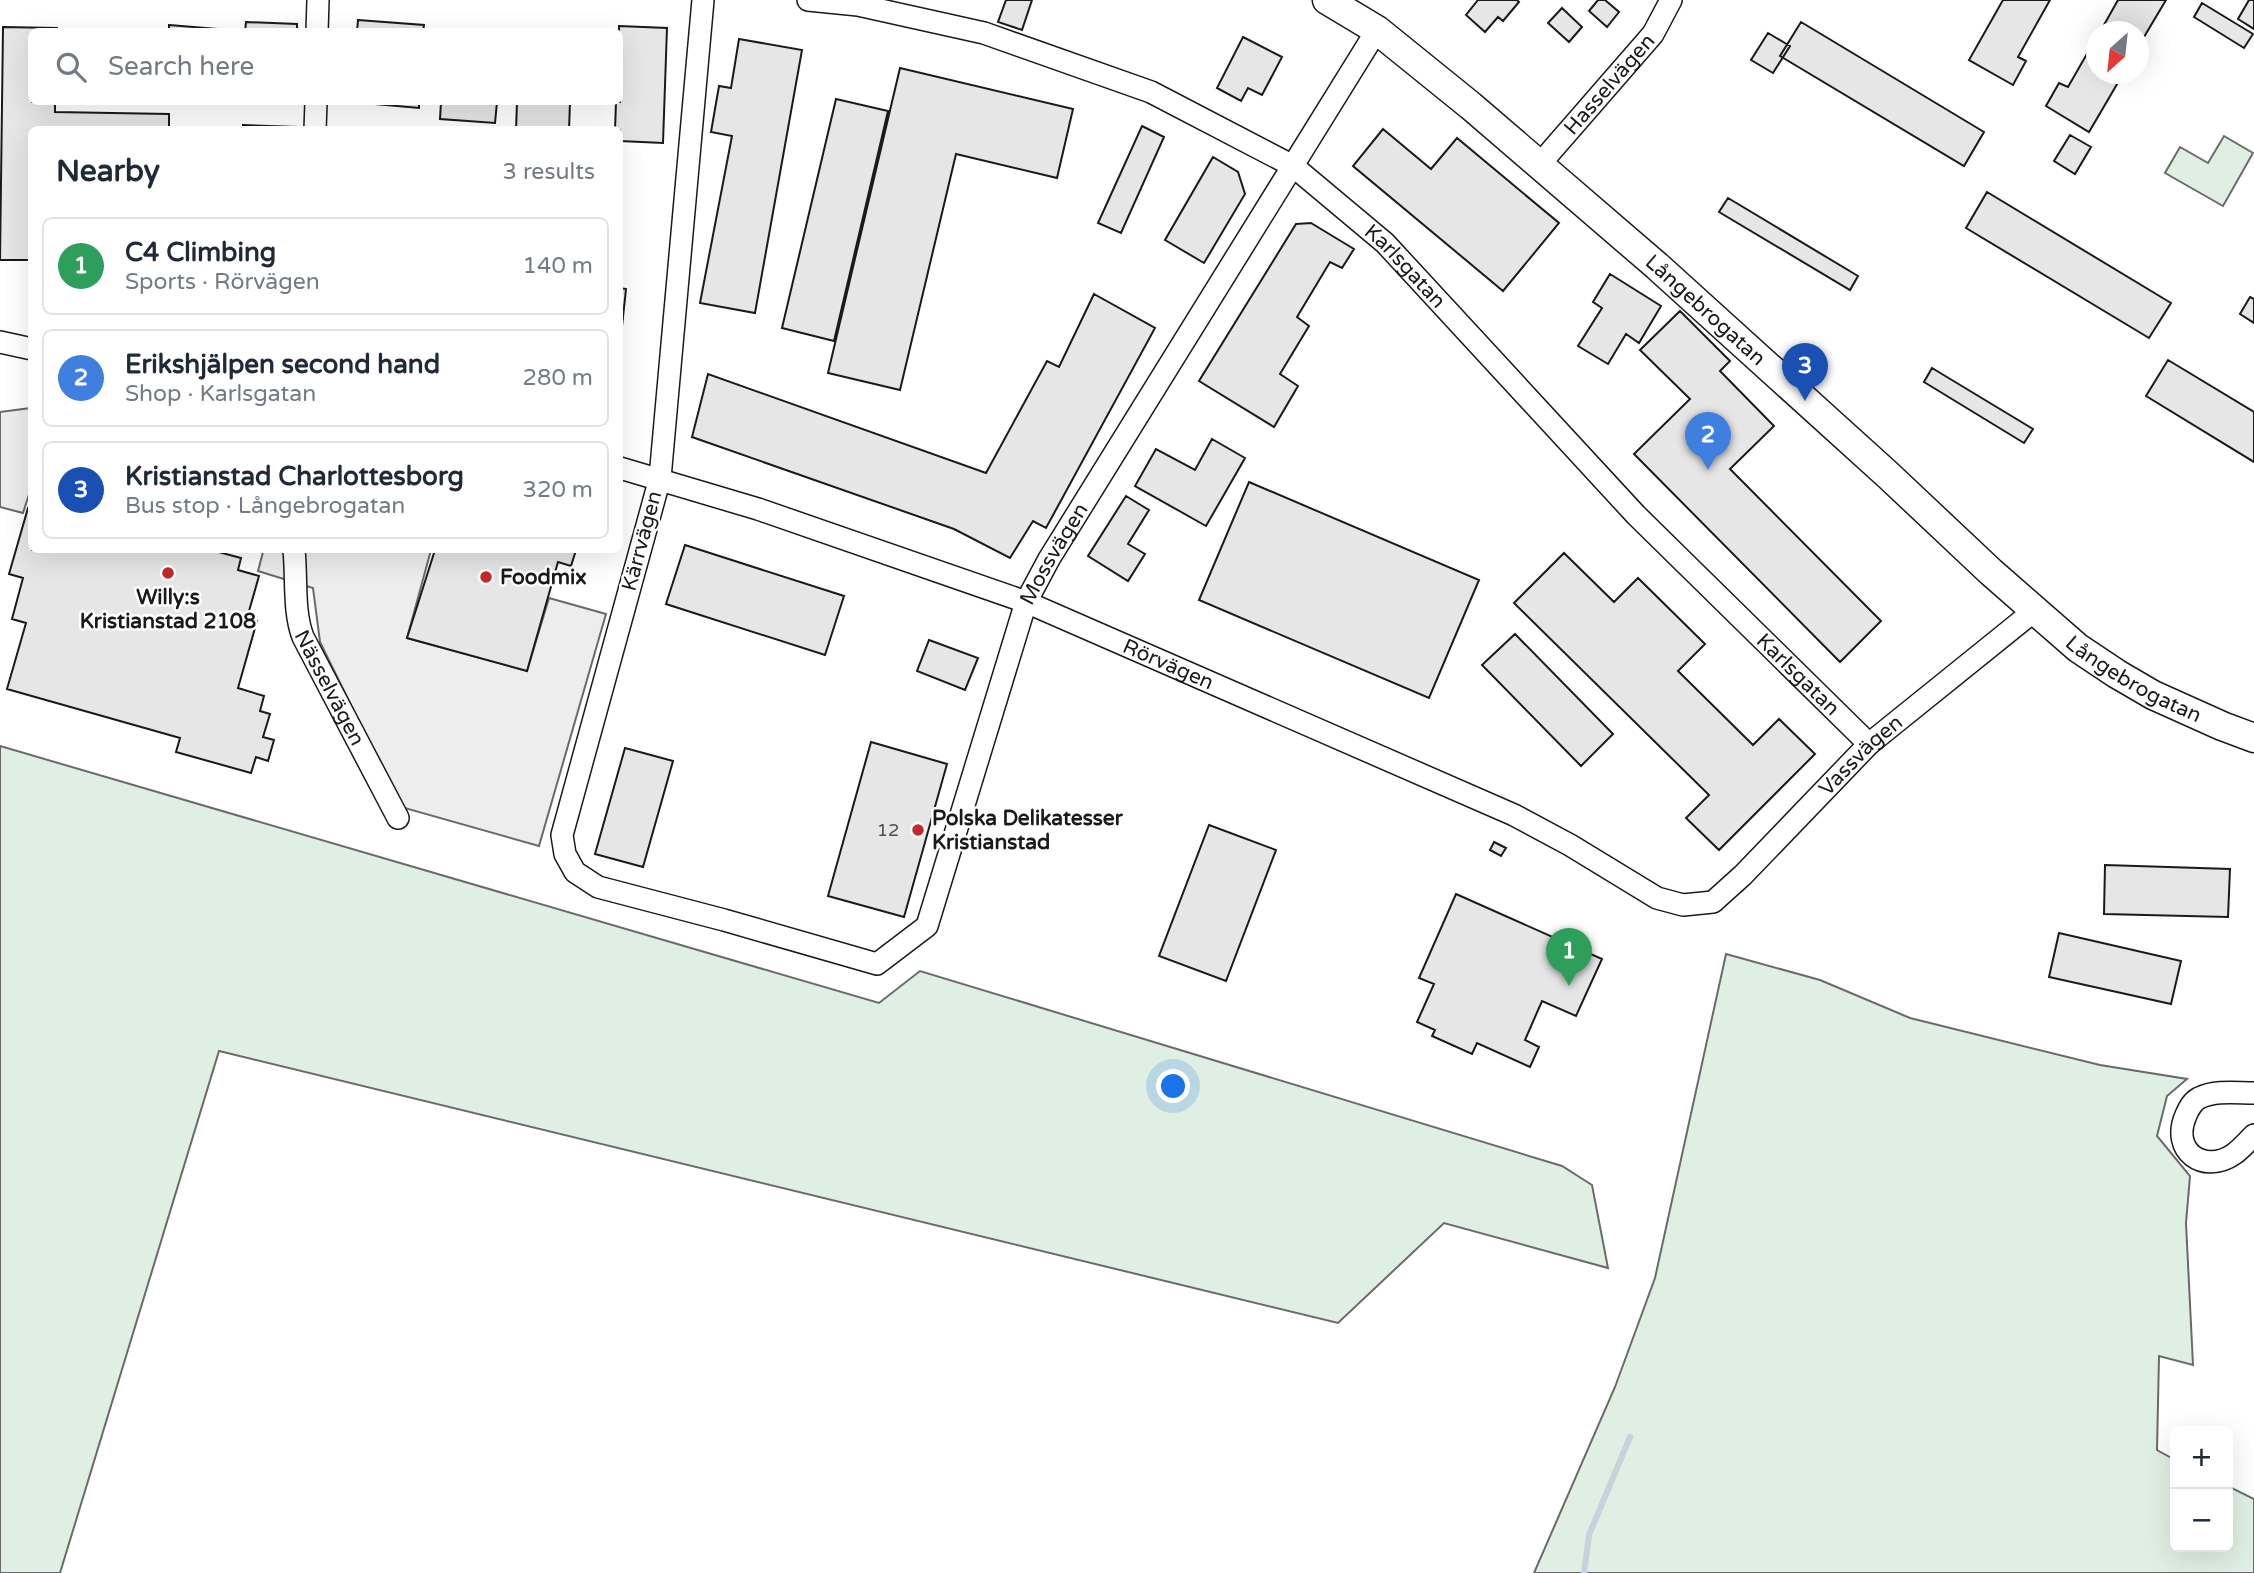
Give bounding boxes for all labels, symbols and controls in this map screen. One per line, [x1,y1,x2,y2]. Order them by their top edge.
north arrow [2086,21,2149,84]
search box [28,28,623,105]
street label: Hasselvägen [1559,29,1660,140]
icon: search [52,48,90,86]
text: Search here [108,51,254,82]
text: Nearby [56,153,160,190]
text: 3 results [502,158,595,186]
street label: Karlsgatan [1359,219,1451,313]
text: C4 Climbing [125,237,276,268]
street label: Långebrogatan [1640,249,1771,371]
text: 1 [74,252,88,280]
text: 140 m [523,252,593,280]
text: Sports · Rörvägen [125,268,320,296]
pin: 3 [1782,343,1828,401]
text: Erikshjälpen second hand [125,349,440,380]
text: 2 [74,364,88,392]
text: 280 m [523,364,593,392]
text: Shop · Karlsgatan [125,380,316,408]
pin: 2 [1685,412,1731,470]
text: Kristianstad Charlottesborg [125,461,464,492]
text: 3 [74,476,88,504]
text: 320 m [523,476,593,504]
street label: Kärrvägen [617,488,667,594]
text: Bus stop · Långebrogatan [125,492,405,520]
street label: Mossvägen [1014,498,1093,609]
marker: Willy:s Kristianstad 2108 [160,565,176,581]
place label: Foodmix [500,565,587,590]
marker: Foodmix [478,569,494,585]
place label: Willy:s Kristianstad 2108 [80,585,256,634]
street label: Nässelvägen [289,626,370,750]
street label: Karlsgatan [1751,628,1845,721]
street label: Långebrogatan [2060,630,2206,728]
street label: Rörvägen [1119,633,1218,695]
street label: Vassvägen [1814,710,1907,801]
place label: Polska Delikatesser Kristianstad [932,806,1124,855]
house number: 12 [877,819,899,841]
marker: Polska Delikatesser Kristianstad [910,822,926,838]
pin: 1 [1546,928,1592,986]
your location [1156,1069,1190,1103]
map controls [2170,1426,2233,1552]
button: + [2170,1426,2233,1489]
button: − [2170,1489,2233,1552]

